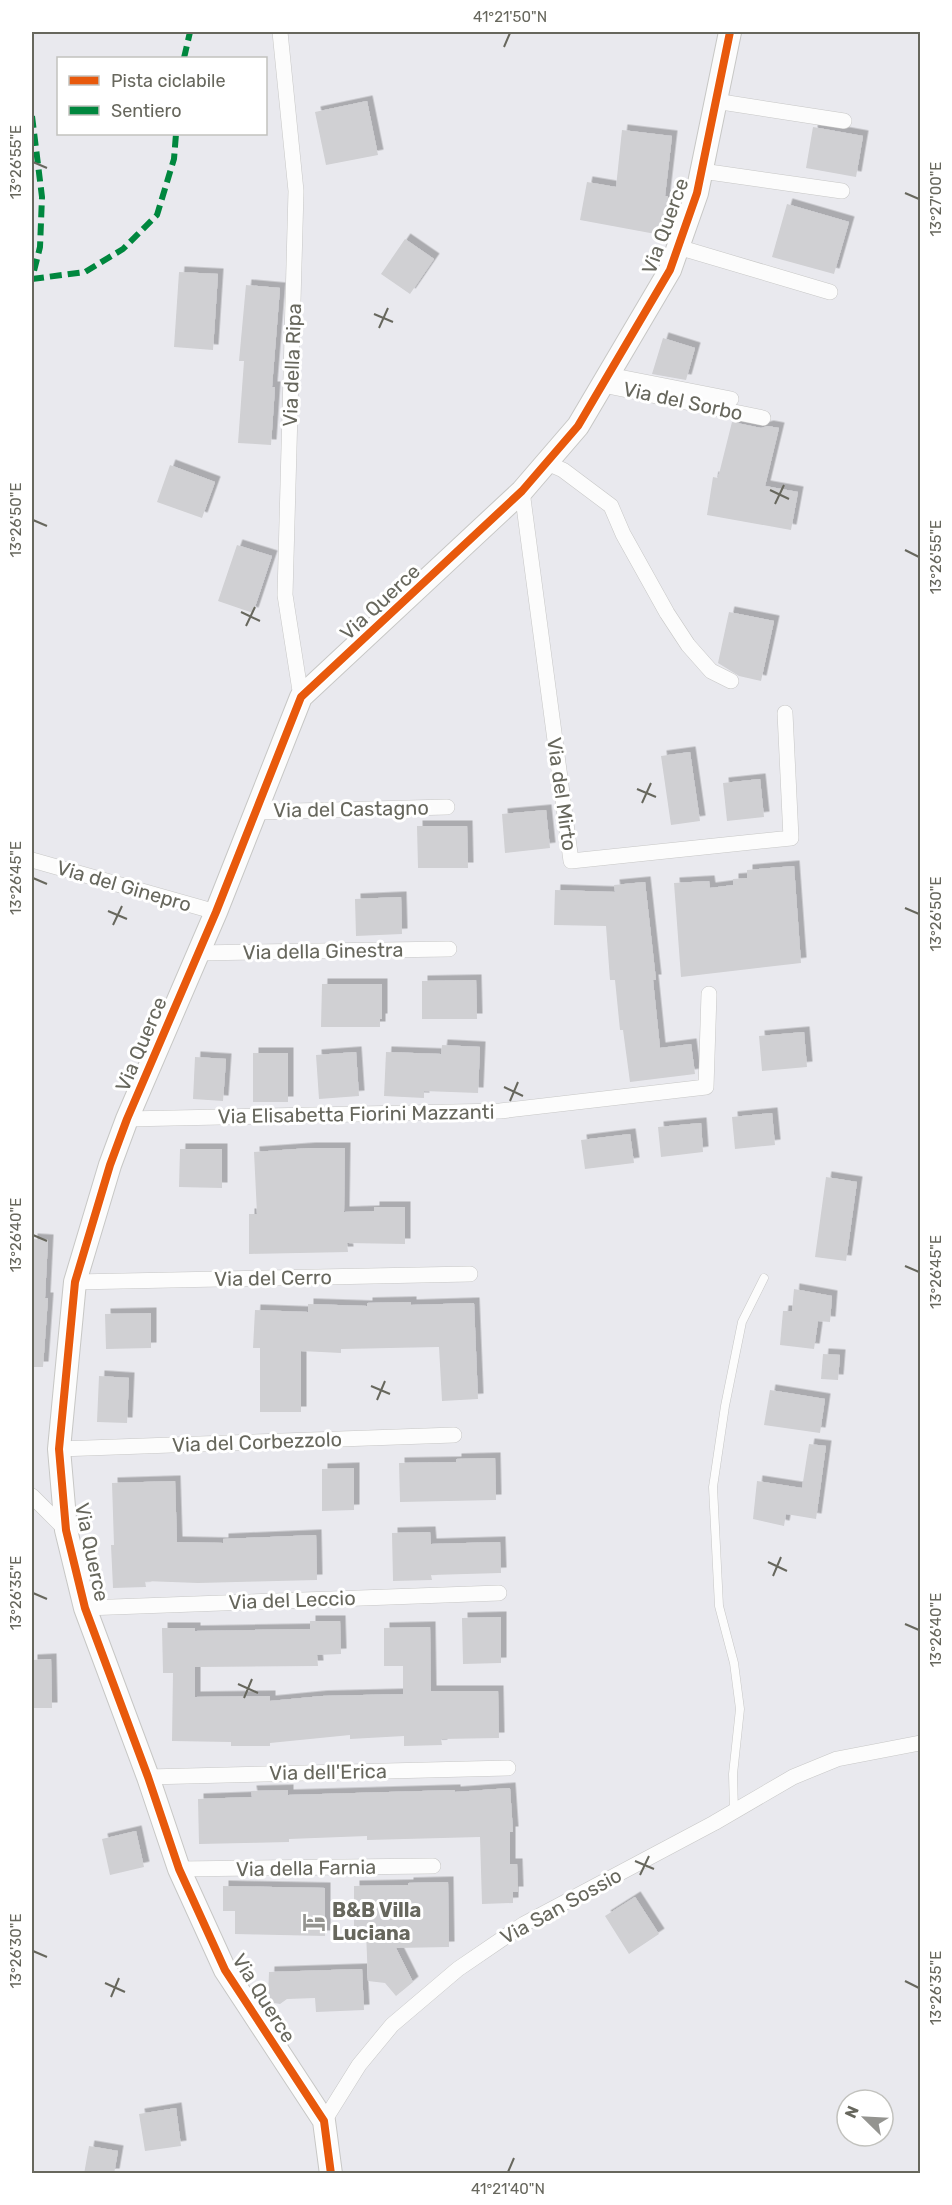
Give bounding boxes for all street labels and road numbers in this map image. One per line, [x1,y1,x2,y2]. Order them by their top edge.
street label: Via Querce [637,175,693,277]
street label: Via della Ripa [278,303,306,427]
street label: Via del Sorbo [621,377,745,425]
street label: Via Querce [335,559,425,645]
street label: Via del Mirto [542,736,582,852]
street label: Via del Castagno [273,796,429,822]
street label: Via del Ginepro [54,855,194,917]
street label: Via della Ginestra [242,938,404,964]
street label: Via Querce [110,993,172,1095]
street label: Via Elisabetta Fiorini Mazzanti [217,1100,495,1128]
street label: Via del Cerro [214,1265,332,1291]
street label: Via del Corbezzolo [172,1427,342,1457]
street label: Via Querce [70,1500,114,1604]
street label: Via del Leccio [228,1586,356,1614]
street label: Via dell'Erica [269,1759,387,1785]
street label: Via della Farnia [236,1855,376,1881]
street label: Via San Sossio [496,1863,626,1949]
street label: Via Querce [227,1949,301,2047]

